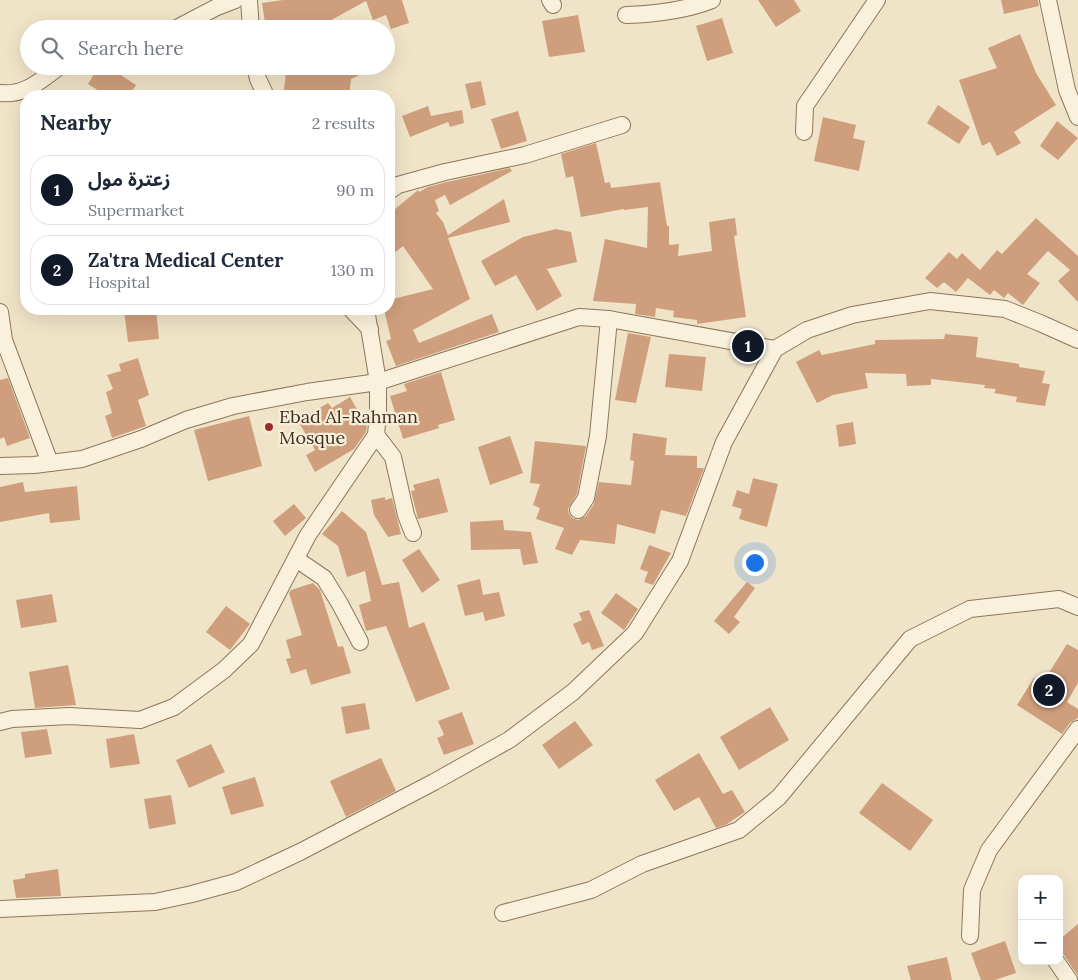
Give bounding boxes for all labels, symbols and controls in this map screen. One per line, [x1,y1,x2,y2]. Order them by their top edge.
search box [20,20,395,75]
icon: search [38,34,66,62]
text: Search here [78,36,184,60]
text: Nearby [40,109,111,136]
text: 2 results [312,113,375,133]
text: زعترة مول [88,167,170,191]
text: 1 [54,180,60,200]
text: 90 m [336,180,374,200]
text: Supermarket [88,200,184,220]
text: Za'tra Medical Center [88,248,283,272]
text: 2 [53,260,61,280]
text: 130 m [331,260,374,280]
text: Hospital [88,272,150,292]
pin: 1 [732,327,764,365]
place label: Ebad Al-Rahman Mosque [279,405,418,449]
marker: Ebad Al-Rahman Mosque [263,421,275,433]
your location [742,550,768,576]
pin: 2 [1033,671,1065,709]
map controls [1018,875,1063,965]
button: + [1018,875,1063,920]
button: − [1018,920,1063,965]

